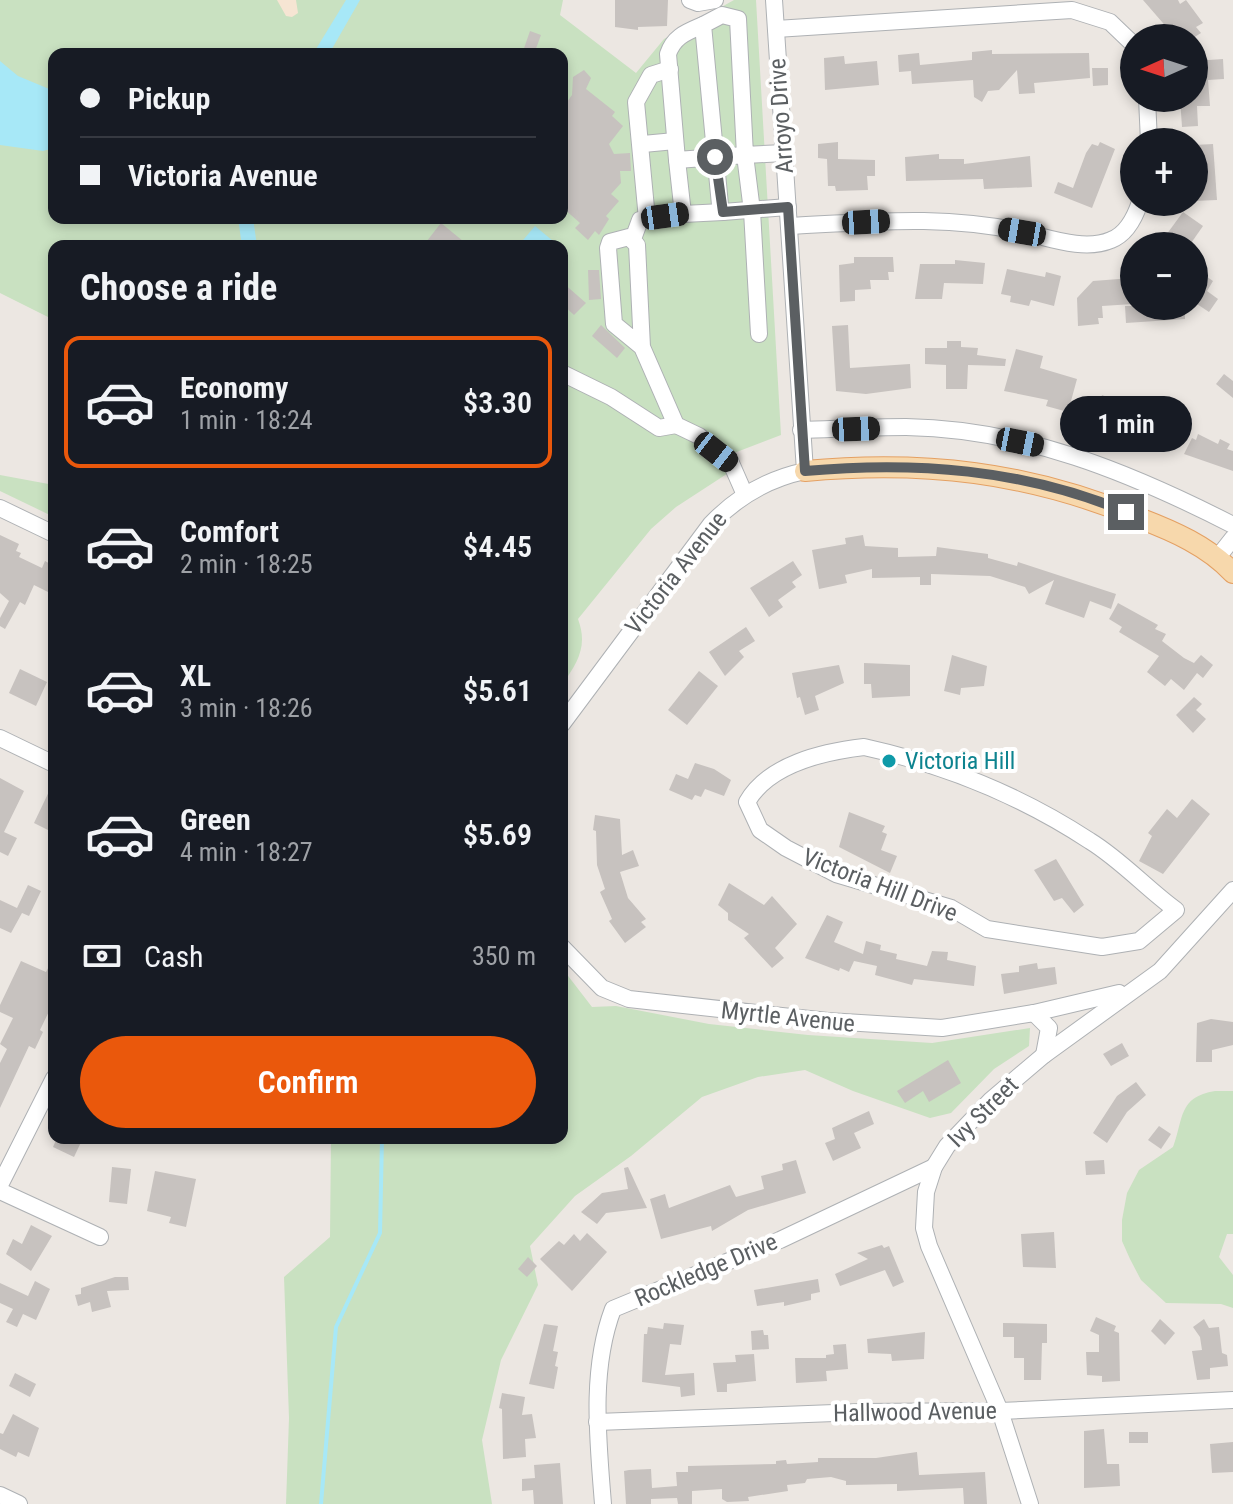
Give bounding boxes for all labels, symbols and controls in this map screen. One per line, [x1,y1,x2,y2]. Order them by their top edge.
north arrow [1120,24,1208,112]
map controls [1120,24,1208,320]
street label: Arroyo Drive [763,57,799,175]
text: Pickup [128,81,210,116]
button: + [1120,128,1208,216]
route start [697,139,733,175]
text: Victoria Avenue [128,158,318,193]
car [640,201,690,231]
car [841,209,891,235]
car [996,216,1048,248]
button: − [1120,232,1208,320]
text: Choose a ride [80,267,277,309]
icon: car [84,366,156,438]
text: Economy [180,370,288,405]
text: $3.30 [463,385,532,420]
callout: 1 min [1060,396,1192,452]
text: 1 min · 18:24 [180,405,313,435]
text: 1 min [1097,409,1155,439]
car [832,416,880,442]
car [994,426,1046,458]
car [690,428,742,476]
route end [1108,494,1144,530]
street label: Victoria Avenue [619,506,733,640]
icon: car [84,510,156,582]
text: Comfort [180,514,279,549]
text: $4.45 [463,529,532,564]
text: 2 min · 18:25 [180,549,313,579]
icon: car [84,654,156,726]
text: XL [180,658,211,693]
text: $5.61 [463,673,532,708]
text: 3 min · 18:26 [180,693,313,723]
place label: Victoria Hill [905,747,1015,775]
marker: Victoria Hill [880,752,898,770]
icon: car [84,798,156,870]
text: Green [180,802,251,837]
text: $5.69 [463,817,532,852]
text: 4 min · 18:27 [180,837,313,867]
street label: Victoria Hill Drive [799,843,961,927]
icon: cash [80,934,124,978]
text: Cash [144,939,204,974]
text: 350 m [472,941,536,971]
street label: Myrtle Avenue [720,996,856,1038]
button: Confirm [80,1036,536,1128]
street label: Ivy Street [942,1071,1024,1153]
street label: Rockledge Drive [631,1227,781,1313]
street label: Hallwood Avenue [833,1397,997,1427]

